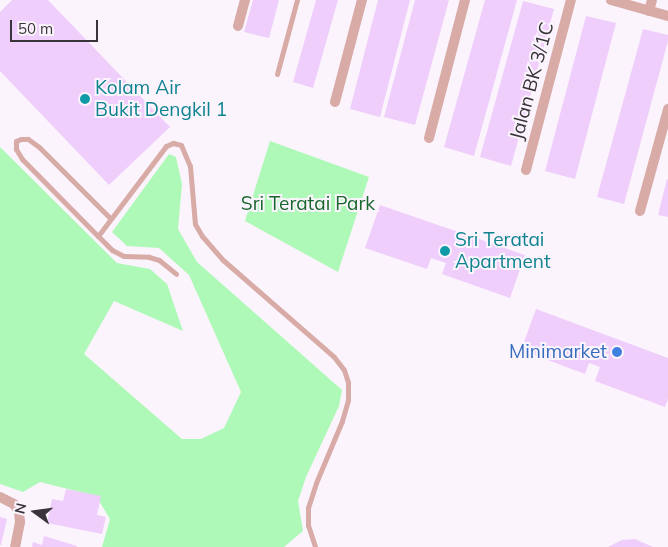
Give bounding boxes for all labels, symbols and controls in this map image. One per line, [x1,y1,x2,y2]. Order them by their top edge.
scale bar [12,10,100,42]
text: 50 m [18,19,53,38]
street label: Jalan BK 3/1C [505,20,559,142]
place label: Kolam Air Bukit Dengkil 1 [95,77,227,121]
marker: Kolam Air Bukit Dengkil 1 [79,93,91,105]
park label: Sri Teratai Park [241,193,375,215]
place label: Sri Teratai Apartment [455,229,551,273]
marker: Sri Teratai Apartment [439,245,451,257]
place label: Minimarket [509,341,607,363]
marker: Minimarket [611,346,623,358]
north arrow [10,487,60,537]
text: N [10,501,30,516]

